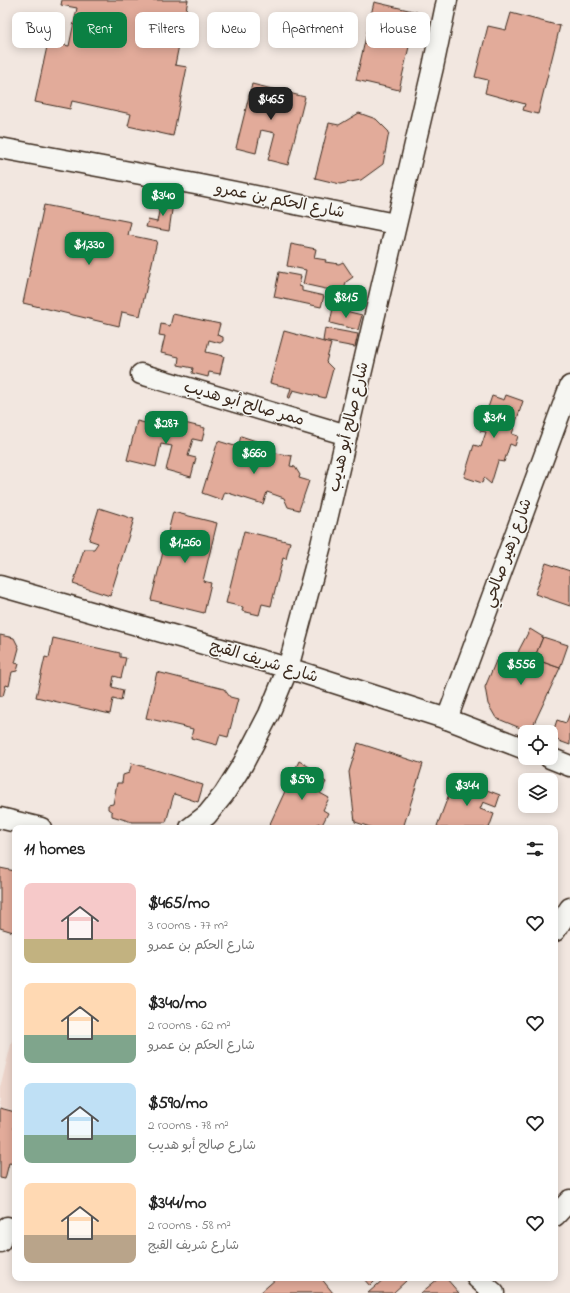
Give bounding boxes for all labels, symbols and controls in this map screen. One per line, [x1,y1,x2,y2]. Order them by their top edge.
chip: Buy [12,12,65,48]
chip: Rent [73,12,127,48]
chip: Filters [135,12,199,48]
chip: New [207,12,260,48]
chip: Apartment [268,12,358,48]
chip: House [366,12,430,48]
pin: $465 [247,87,295,121]
text: $465 [258,90,284,109]
street label: شارع الحكم بن عمرو [211,176,347,225]
pin: $340 [139,183,187,217]
text: $340 [151,186,175,205]
pin: $1,330 [56,232,122,266]
text: $1,330 [74,235,104,254]
pin: $815 [322,285,370,319]
text: $815 [334,288,358,307]
street label: شارع صالح أبو هديب [322,359,376,495]
street label: ممر صالح أبو هديب [181,375,307,433]
pin: $314 [470,405,518,439]
text: $314 [483,408,505,427]
pin: $287 [142,411,190,445]
text: $287 [154,414,178,433]
pin: $660 [230,441,278,475]
text: $660 [242,444,266,463]
street label: شارع زهير صالحي [477,495,540,611]
pin: $1,260 [152,530,218,564]
text: $1,260 [169,533,201,552]
street label: شارع شريف القبج [207,634,321,690]
pin: $556 [497,652,545,686]
text: $556 [507,655,535,674]
map controls [518,725,558,813]
button: locate [518,725,558,765]
pin: $590 [278,767,326,801]
text: $590 [290,770,314,789]
pin: $344 [443,773,491,807]
button: layers [518,773,558,813]
text: $344 [455,776,479,795]
text: 11 homes [24,837,85,862]
icon: filters [524,838,546,860]
text: $465/mo [148,891,210,916]
icon: home [56,899,104,947]
icon: heart [524,912,546,934]
text: 3 rooms · 77 m² [148,916,228,935]
text: شارع الحكم بن عمرو [148,936,255,955]
text: $340/mo [148,991,207,1016]
icon: home [56,999,104,1047]
icon: heart [524,1012,546,1034]
text: 2 rooms · 62 m² [148,1016,231,1035]
text: شارع الحكم بن عمرو [148,1036,255,1055]
text: $590/mo [148,1091,208,1116]
icon: home [56,1099,104,1147]
icon: heart [524,1112,546,1134]
text: 2 rooms · 78 m² [148,1116,229,1135]
text: شارع صالح أبو هديب [148,1136,256,1155]
text: $344/mo [148,1191,207,1216]
icon: home [56,1199,104,1247]
icon: heart [524,1212,546,1234]
text: 2 rooms · 58 m² [148,1216,231,1235]
text: شارع شريف القبج [148,1236,239,1255]

